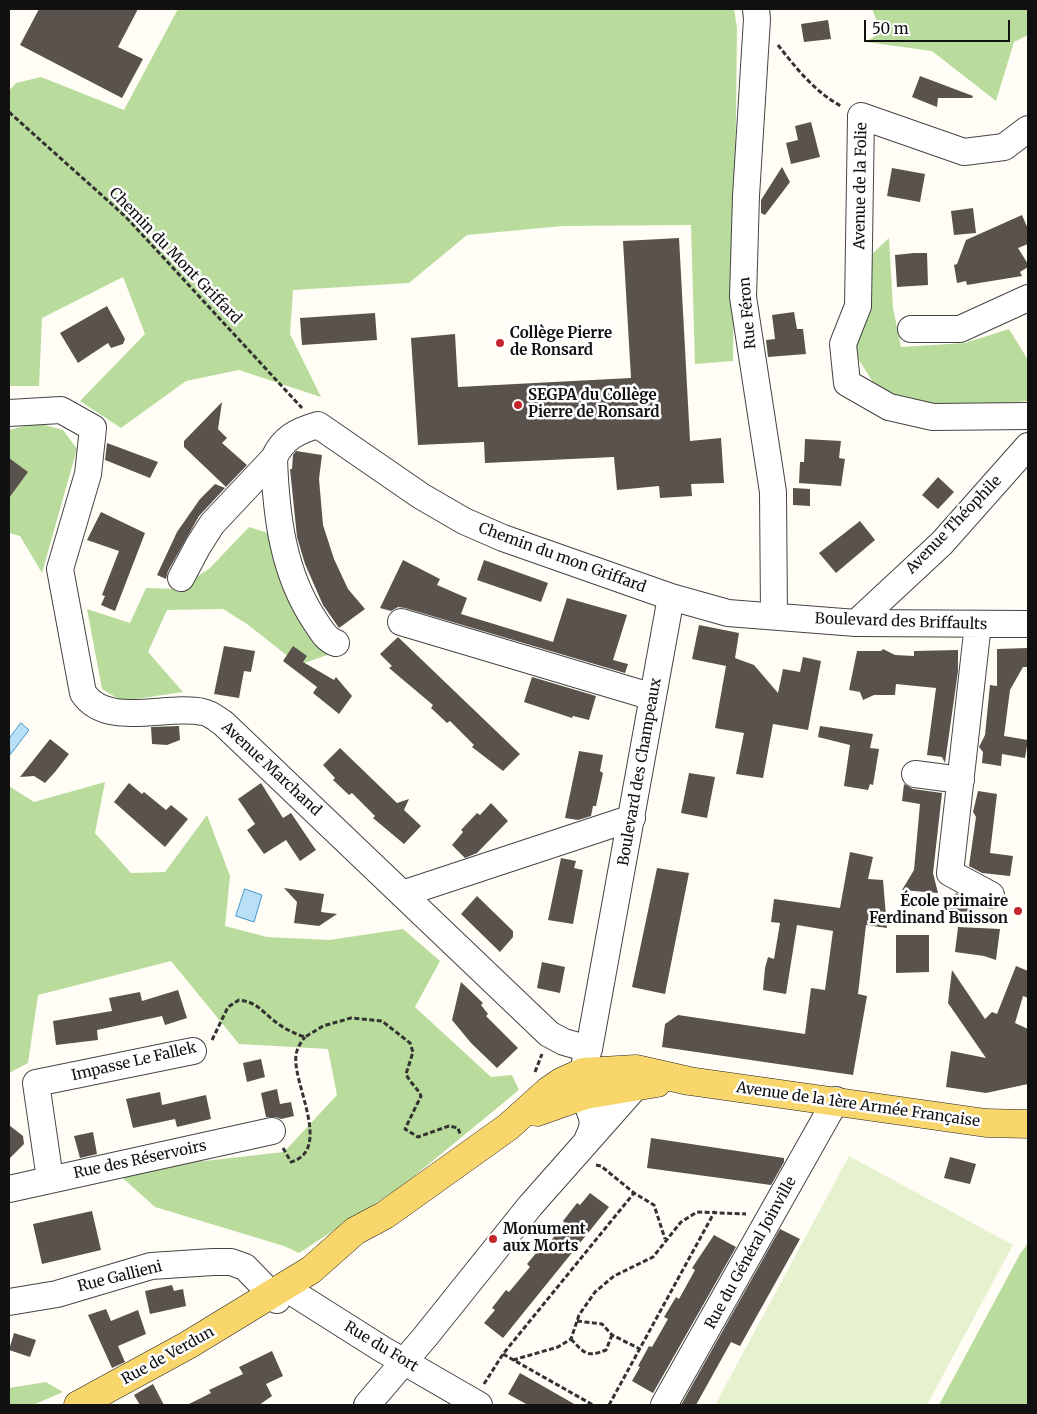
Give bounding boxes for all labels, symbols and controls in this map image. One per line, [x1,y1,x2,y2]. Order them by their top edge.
scale bar [867,10,1013,42]
text: 50 m [872,19,909,38]
street label: Avenue de la Folie [851,122,871,250]
street label: Chemin du Mont Griffard [105,184,245,328]
street label: Rue Féron [736,276,760,350]
place label: Collège Pierre de Ronsard [510,325,612,360]
marker: Collège Pierre de Ronsard [494,337,506,349]
place label: SEGPA du Collège Pierre de Ronsard [528,387,659,422]
marker: SEGPA du Collège Pierre de Ronsard [512,399,524,411]
street label: Avenue Théophile [903,472,1005,578]
street label: Chemin du mon Griffard [476,519,648,597]
street label: Boulevard des Briffaults [814,610,988,634]
street label: Boulevard des Champeaux [615,677,665,867]
street label: Avenue Marchand [217,718,325,820]
place label: École primaire Ferdinand Buisson [869,893,1008,928]
marker: École primaire Ferdinand Buisson [1012,905,1024,917]
street label: Impasse Le Fallek [70,1039,198,1085]
street label: Avenue de la 1ère Armée Française [735,1079,981,1131]
street label: Rue des Réservoirs [72,1137,208,1183]
street label: Rue du Général Joinville [702,1174,800,1332]
place label: Monument aux Morts [503,1221,586,1256]
marker: Monument aux Morts [487,1233,499,1245]
street label: Rue Gallieni [76,1258,164,1296]
street label: Rue du Fort [341,1318,421,1376]
street label: Rue de Verdun [119,1323,217,1389]

